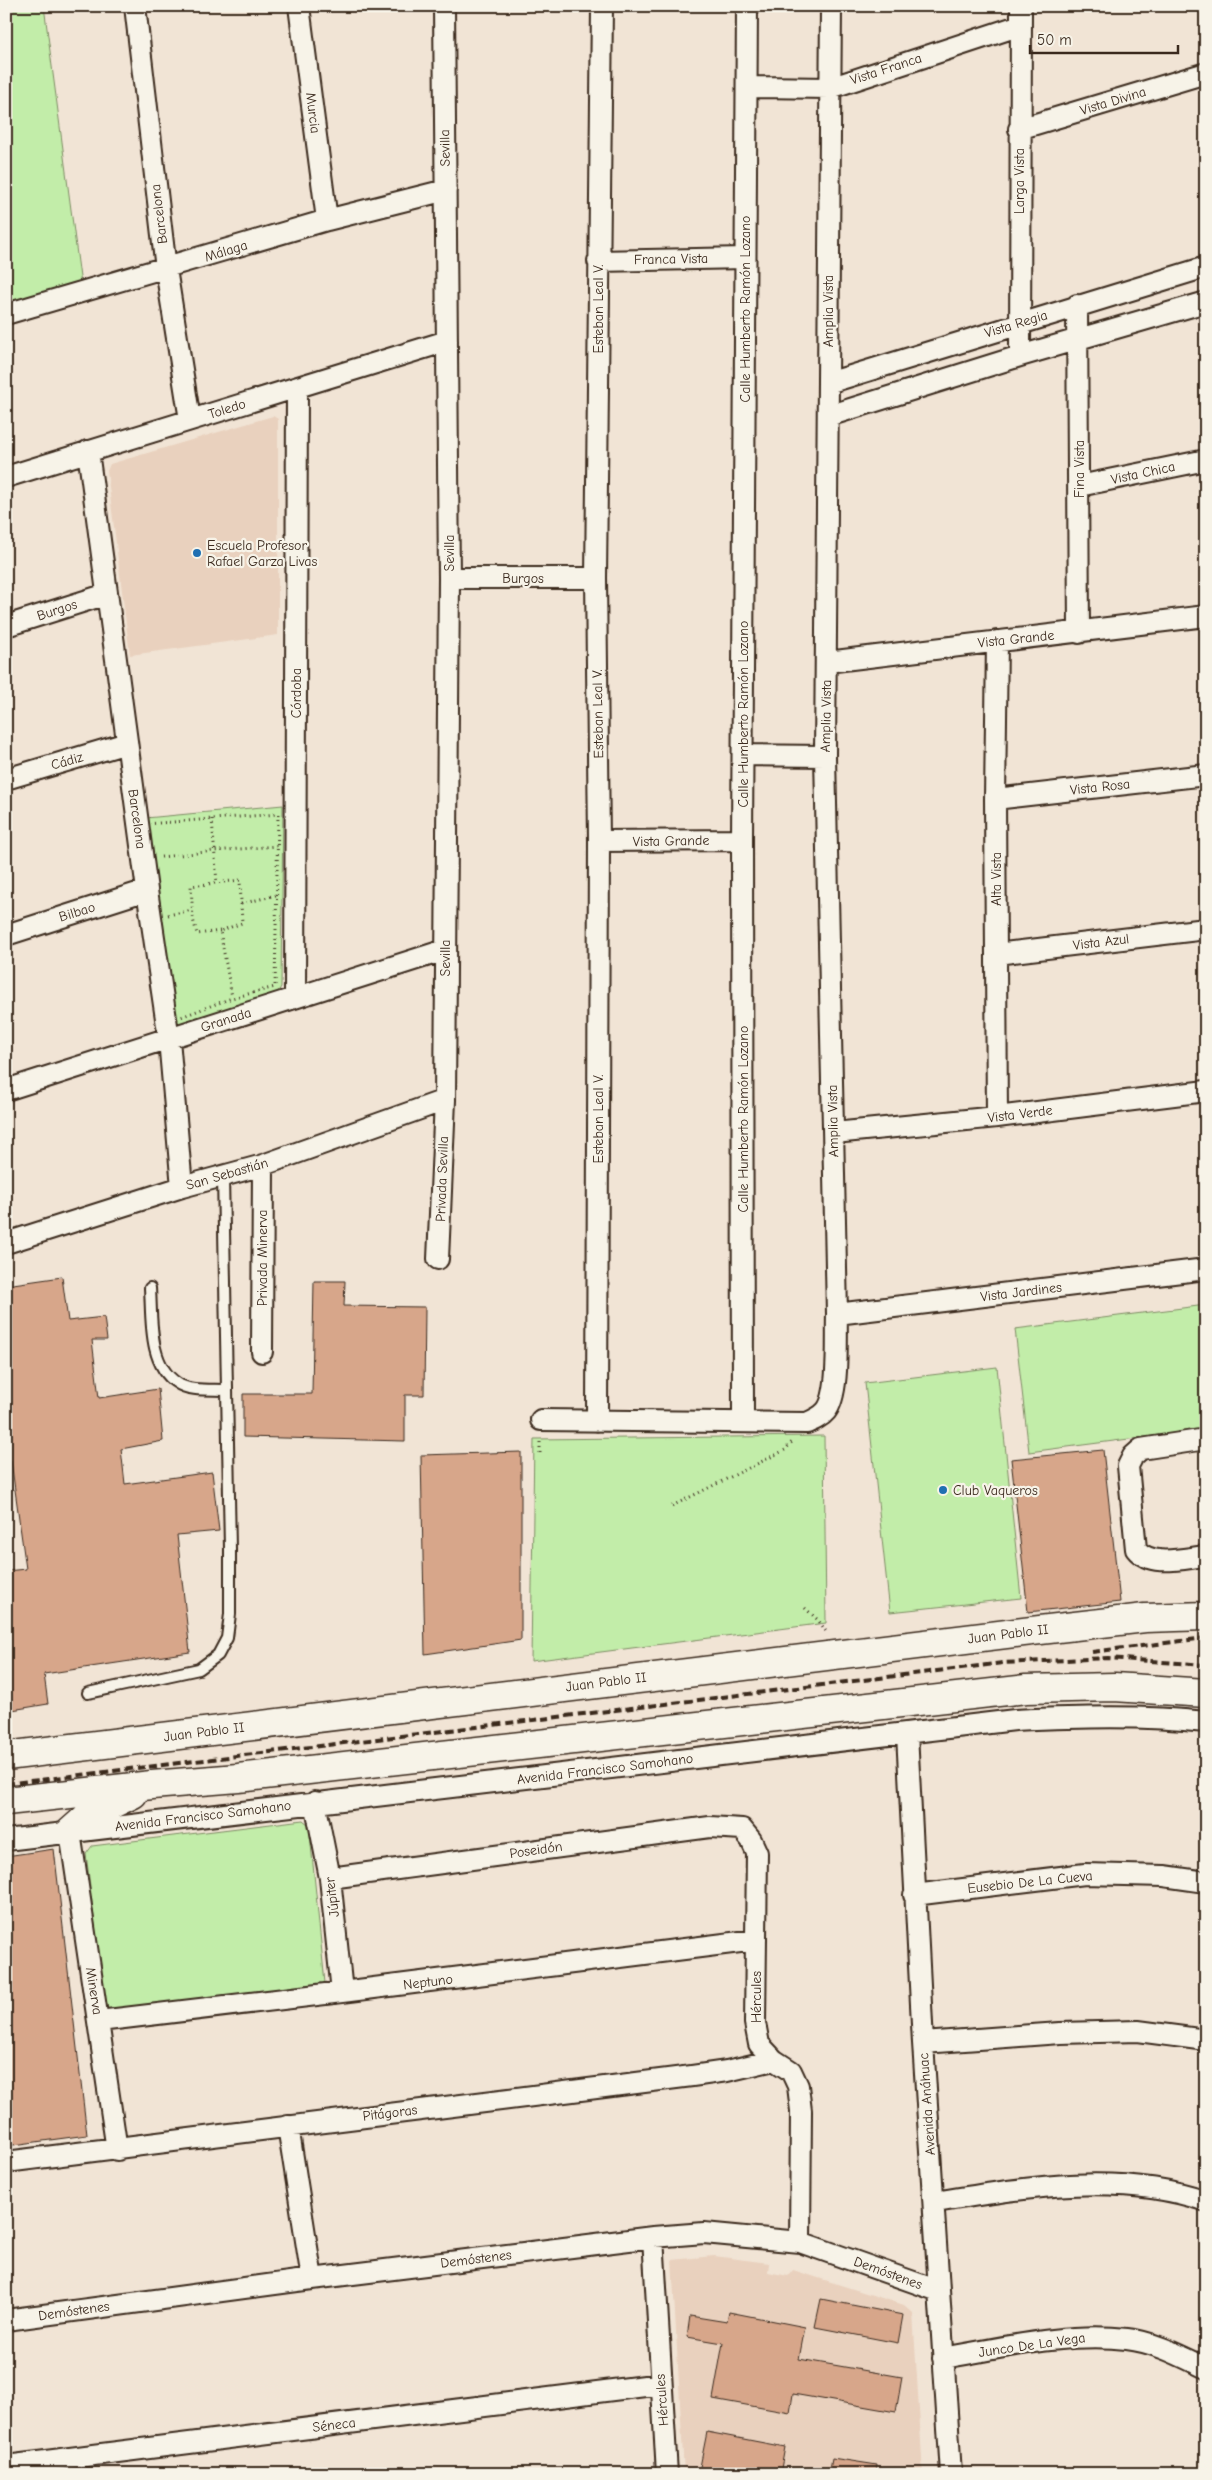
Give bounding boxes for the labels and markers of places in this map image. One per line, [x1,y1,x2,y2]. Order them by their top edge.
place label: Escuela Profesor Rafael Garza Livas [207,537,317,570]
marker: Escuela Profesor Rafael Garza Livas [191,547,203,559]
place label: Club Vaqueros [953,1482,1038,1499]
marker: Club Vaqueros [937,1484,949,1496]

